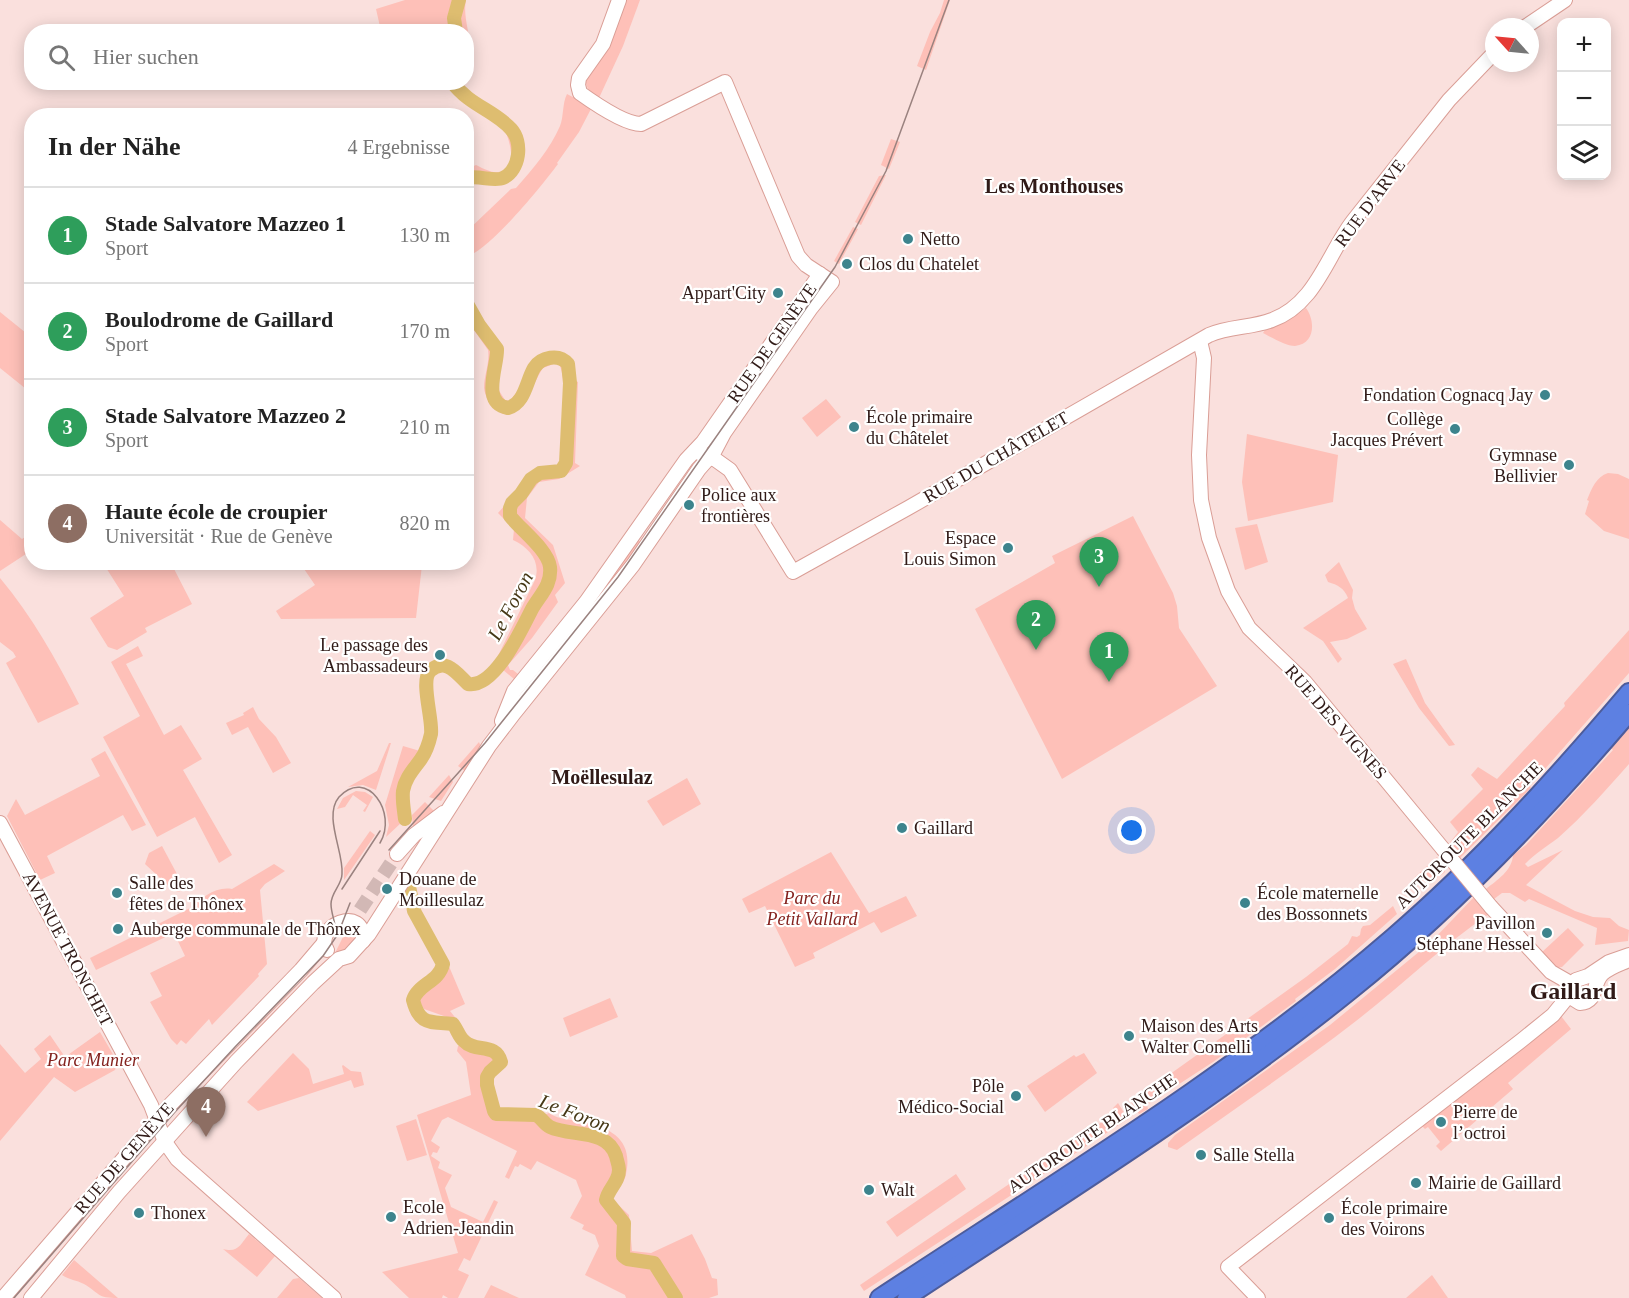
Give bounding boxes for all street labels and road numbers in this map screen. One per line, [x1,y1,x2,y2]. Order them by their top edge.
street label: RUE D'ARVE [1331,155,1409,251]
street label: RUE DE GENÈVE [723,279,821,406]
street label: RUE DU CHÂTELET [919,406,1072,507]
street label: RUE DES VIGNES [1281,661,1391,783]
street label: AUTOROUTE BLANCHE [1392,758,1546,912]
street label: AVENUE TRONCHET [19,868,117,1030]
street label: AUTOROUTE BLANCHE [1004,1069,1180,1197]
street label: RUE DE GENÈVE [69,1098,178,1218]

